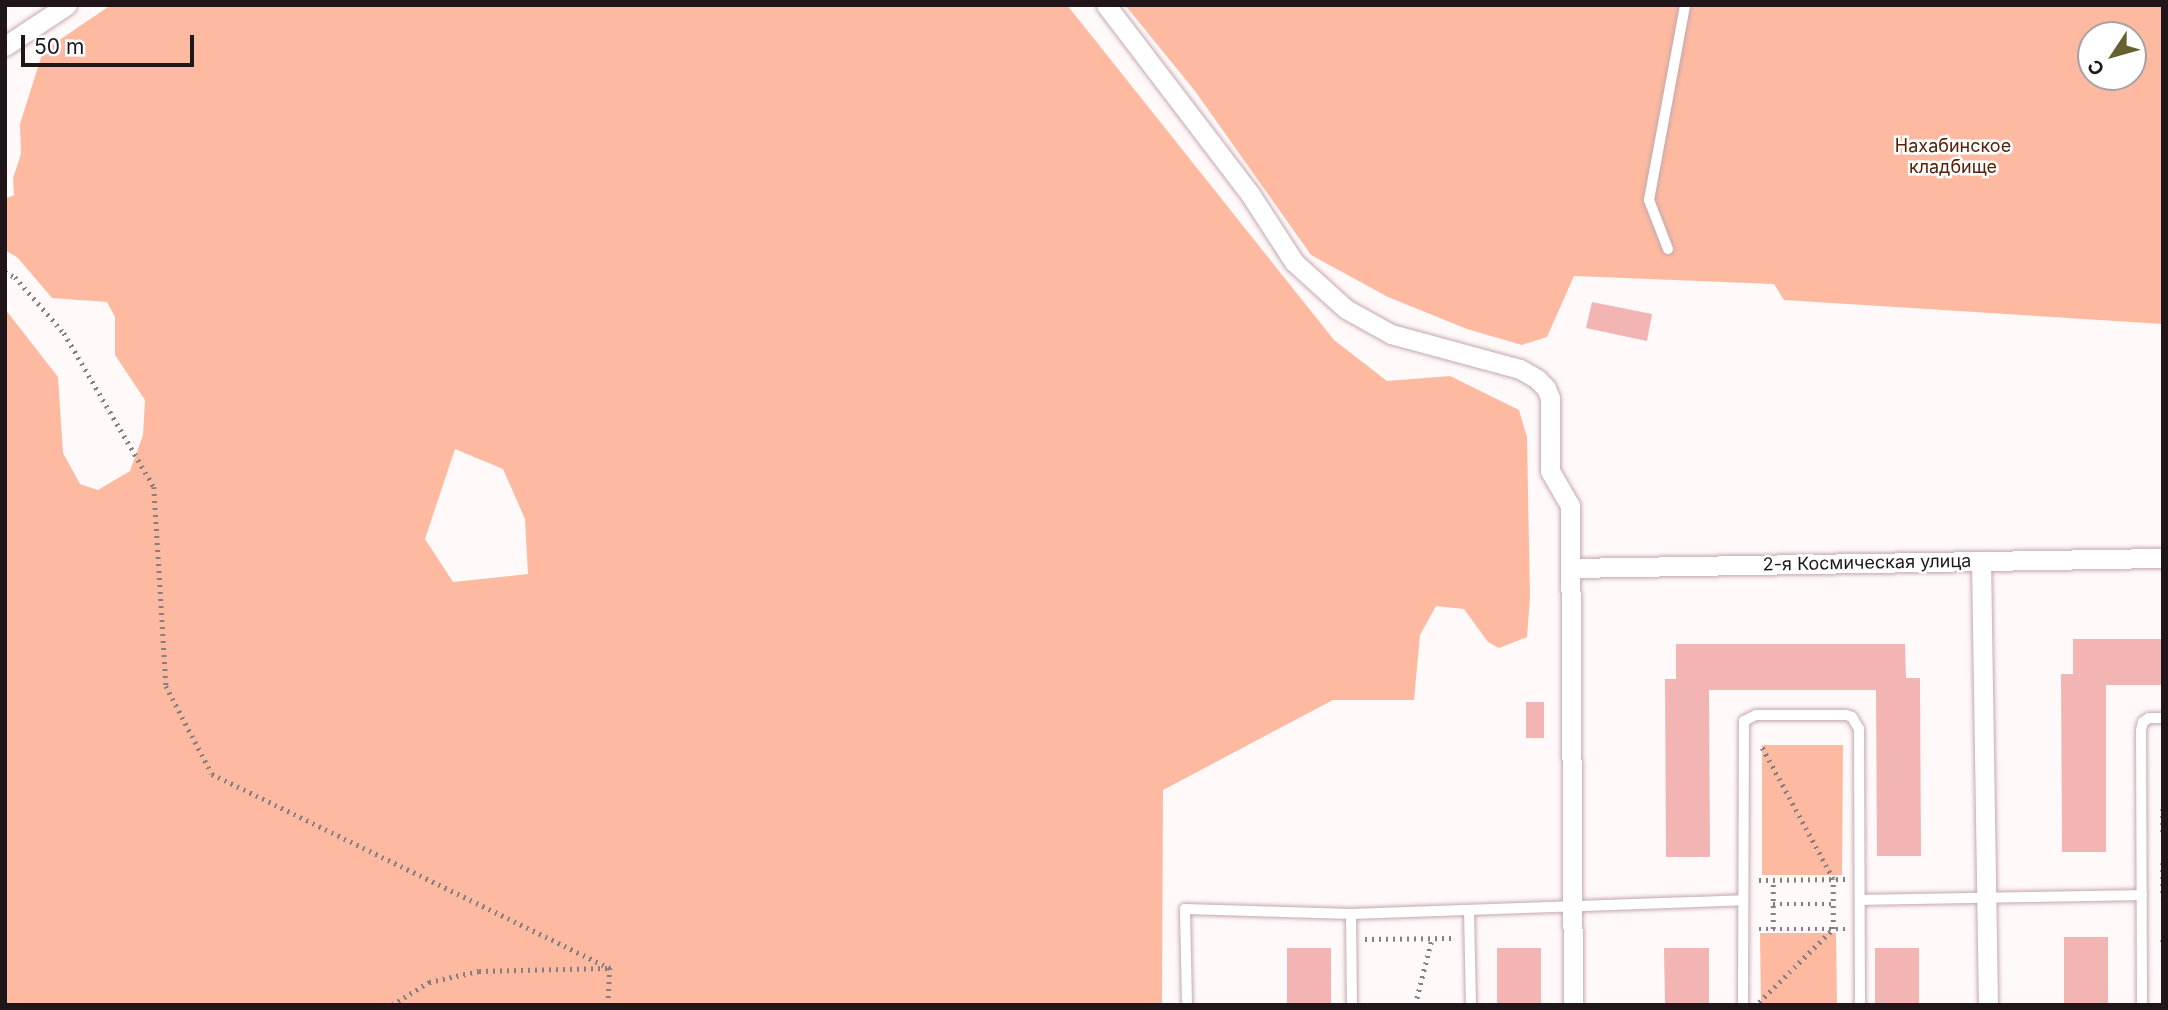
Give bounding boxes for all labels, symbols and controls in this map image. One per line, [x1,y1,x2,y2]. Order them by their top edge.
scale bar [24,21,198,65]
north arrow [2077,21,2147,91]
text: 50 m [34,34,84,59]
text: С [2083,55,2110,80]
park label: Нахабинское кладбище [1895,136,2011,178]
street label: 2-я Космическая улица [1763,550,1971,576]

